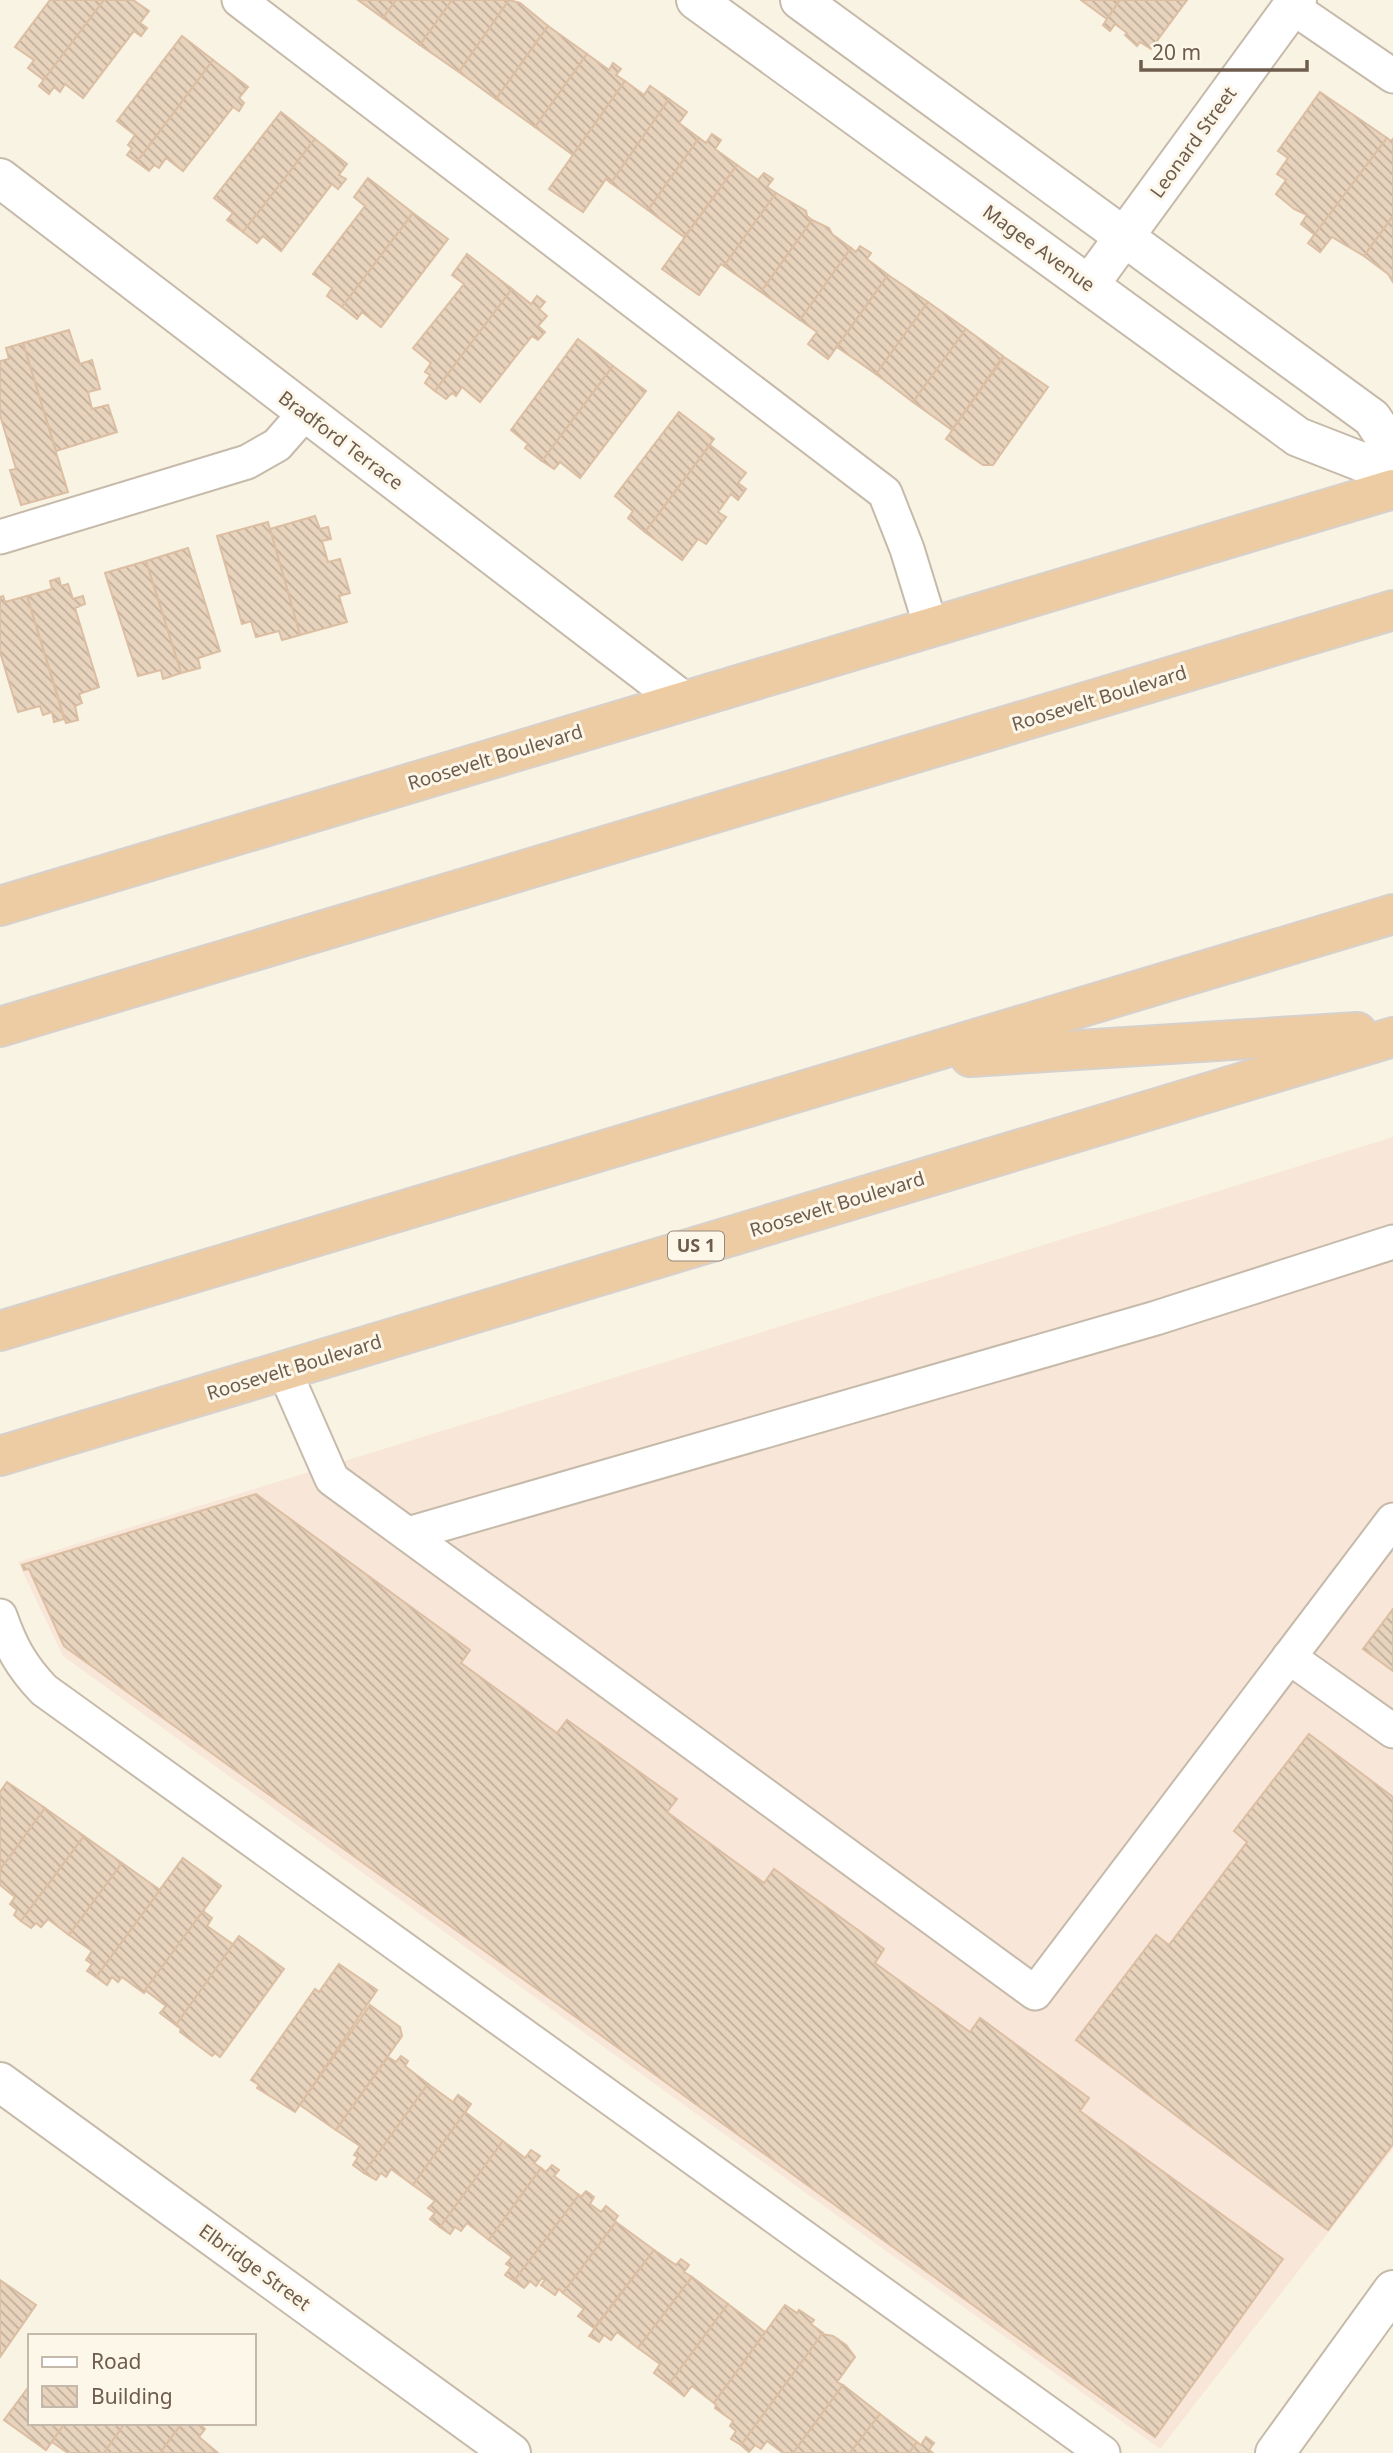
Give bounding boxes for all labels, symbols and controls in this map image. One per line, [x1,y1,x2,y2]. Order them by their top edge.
scale bar [1141,28,1307,72]
text: 20 m [1152,38,1201,66]
street label: Leonard Street [1144,81,1242,203]
street label: Magee Avenue [978,198,1100,298]
street label: Bradford Terrace [273,384,409,496]
street label: Roosevelt Boulevard [1008,659,1190,737]
street label: Roosevelt Boulevard [404,718,586,796]
street label: Roosevelt Boulevard [746,1165,928,1243]
road number: US 1 [668,1232,724,1260]
street label: Roosevelt Boulevard [203,1328,385,1406]
street label: Elbridge Street [194,2218,316,2316]
legend [28,2334,256,2425]
text: Road [91,2347,141,2375]
text: Building [91,2382,173,2410]

